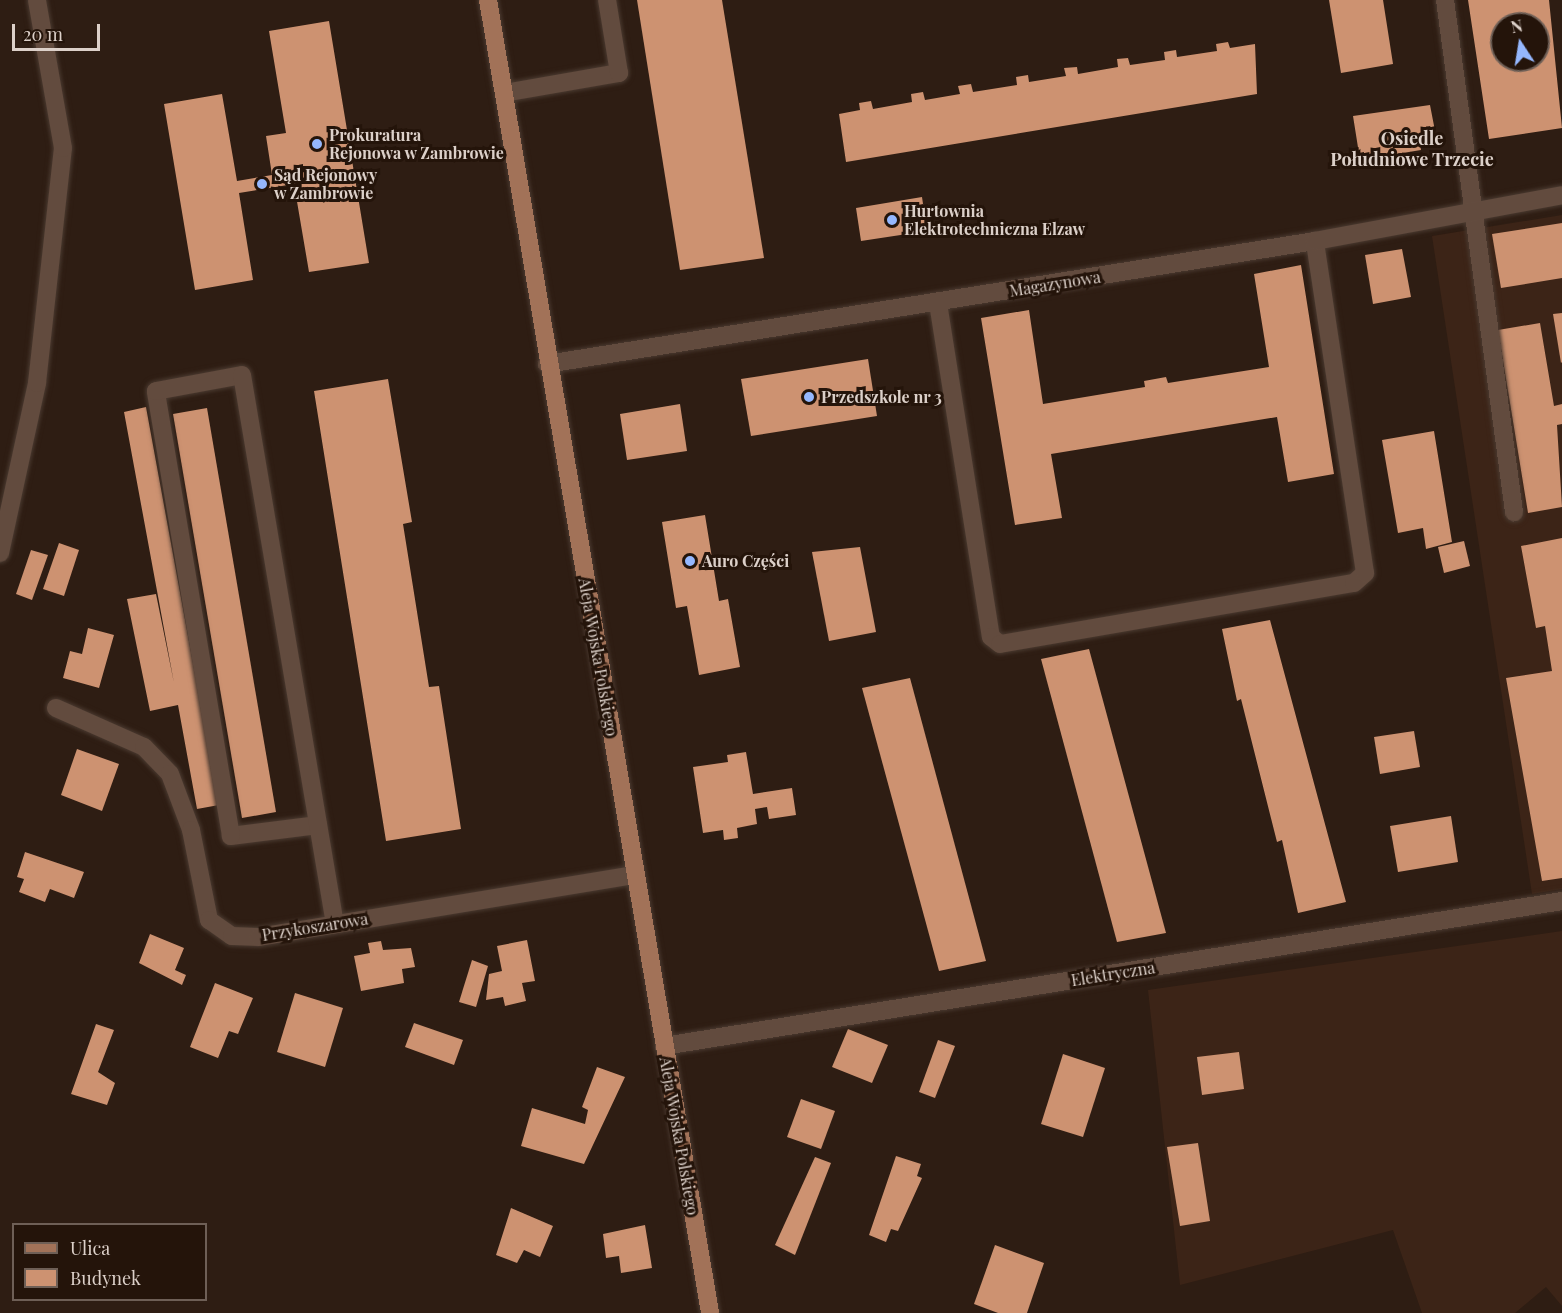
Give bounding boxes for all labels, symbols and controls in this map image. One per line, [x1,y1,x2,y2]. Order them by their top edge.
scale bar [15,12,104,50]
north arrow [1490,12,1550,72]
text: N [1509,14,1524,37]
text: 20 m [23,22,63,46]
place label: Prokuratura Rejonowa w Zambrowie [329,125,505,163]
district label: Osiedle Południowe Trzecie [1330,128,1494,170]
marker: Prokuratura Rejonowa w Zambrowie [310,137,324,151]
place label: Sąd Rejonowy w Zambrowie [274,165,377,203]
marker: Sąd Rejonowy w Zambrowie [255,177,269,191]
place label: Hurtownia Elektrotechniczna Elzaw [904,201,1085,239]
marker: Hurtownia Elektrotechniczna Elzaw [885,213,899,227]
street label: Magazynowa [1008,267,1102,301]
place label: Przedszkole nr 3 [821,387,942,407]
marker: Przedszkole nr 3 [802,390,816,404]
place label: Auro Części [702,551,789,571]
marker: Auro Części [683,554,697,568]
street label: Aleja Wojska Polskiego [575,576,621,738]
street label: Przykoszarowa [261,909,369,945]
street label: Elektryczna [1070,958,1156,990]
street label: Aleja Wojska Polskiego [656,1055,702,1217]
legend [12,1223,207,1301]
text: Ulica [70,1236,110,1260]
text: Budynek [70,1266,141,1290]

